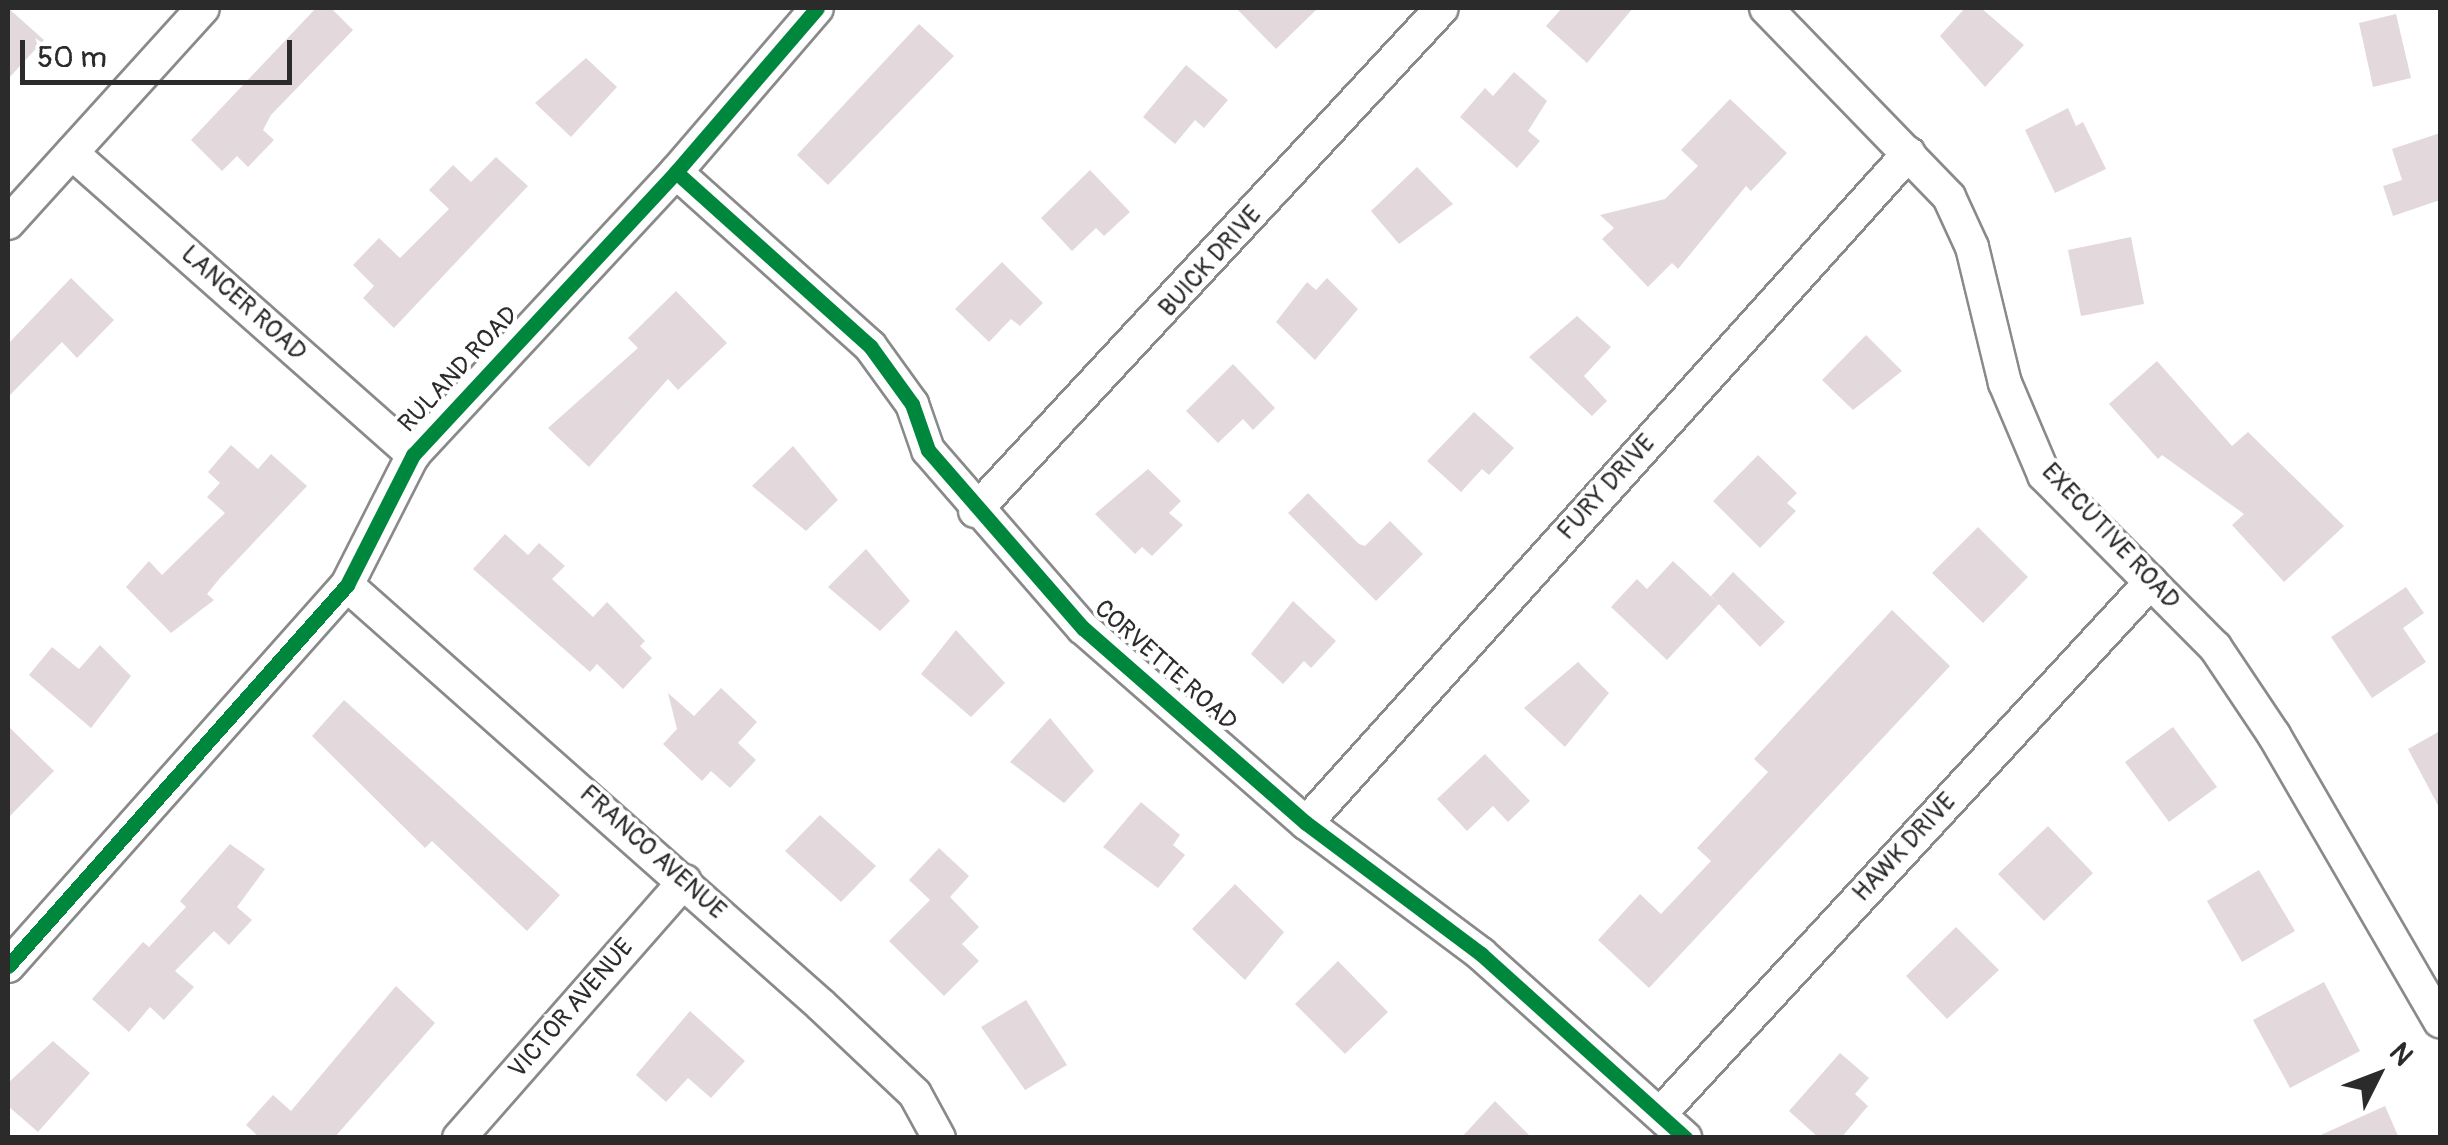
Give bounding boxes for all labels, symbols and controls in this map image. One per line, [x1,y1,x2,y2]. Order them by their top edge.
scale bar [25,20,298,82]
text: 50 m [37,39,107,76]
street label: BUICK DRIVE [1153,200,1269,324]
street label: LANCER ROAD [174,240,312,368]
street label: RULAND ROAD [393,301,525,439]
street label: FURY DRIVE [1552,429,1662,547]
street label: EXECUTIVE ROAD [2035,458,2185,616]
street label: CORVETTE ROAD [1088,594,1242,738]
street label: FRANCO AVENUE [573,780,731,926]
street label: HAWK DRIVE [1847,787,1963,909]
street label: VICTOR AVENUE [503,933,641,1085]
north arrow [2328,1025,2428,1125]
text: N [2381,1036,2420,1073]

